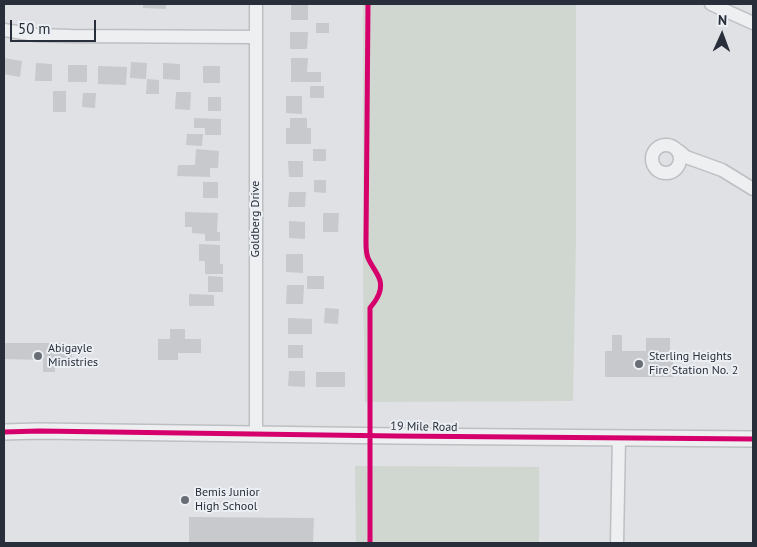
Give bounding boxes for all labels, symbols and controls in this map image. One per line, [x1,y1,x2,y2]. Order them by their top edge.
scale bar [12,10,99,42]
north arrow [697,10,747,60]
text: N [718,11,727,29]
text: 50 m [18,19,51,38]
street label: Goldberg Drive [249,181,263,257]
place label: Abigayle Ministries [48,342,98,370]
marker: Abigayle Ministries [32,350,44,362]
place label: Sterling Heights Fire Station No. 2 [649,350,738,378]
marker: Sterling Heights Fire Station No. 2 [633,358,645,370]
street label: 19 Mile Road [390,419,458,435]
place label: Bemis Junior High School [195,486,260,514]
marker: Bemis Junior High School [179,494,191,506]

